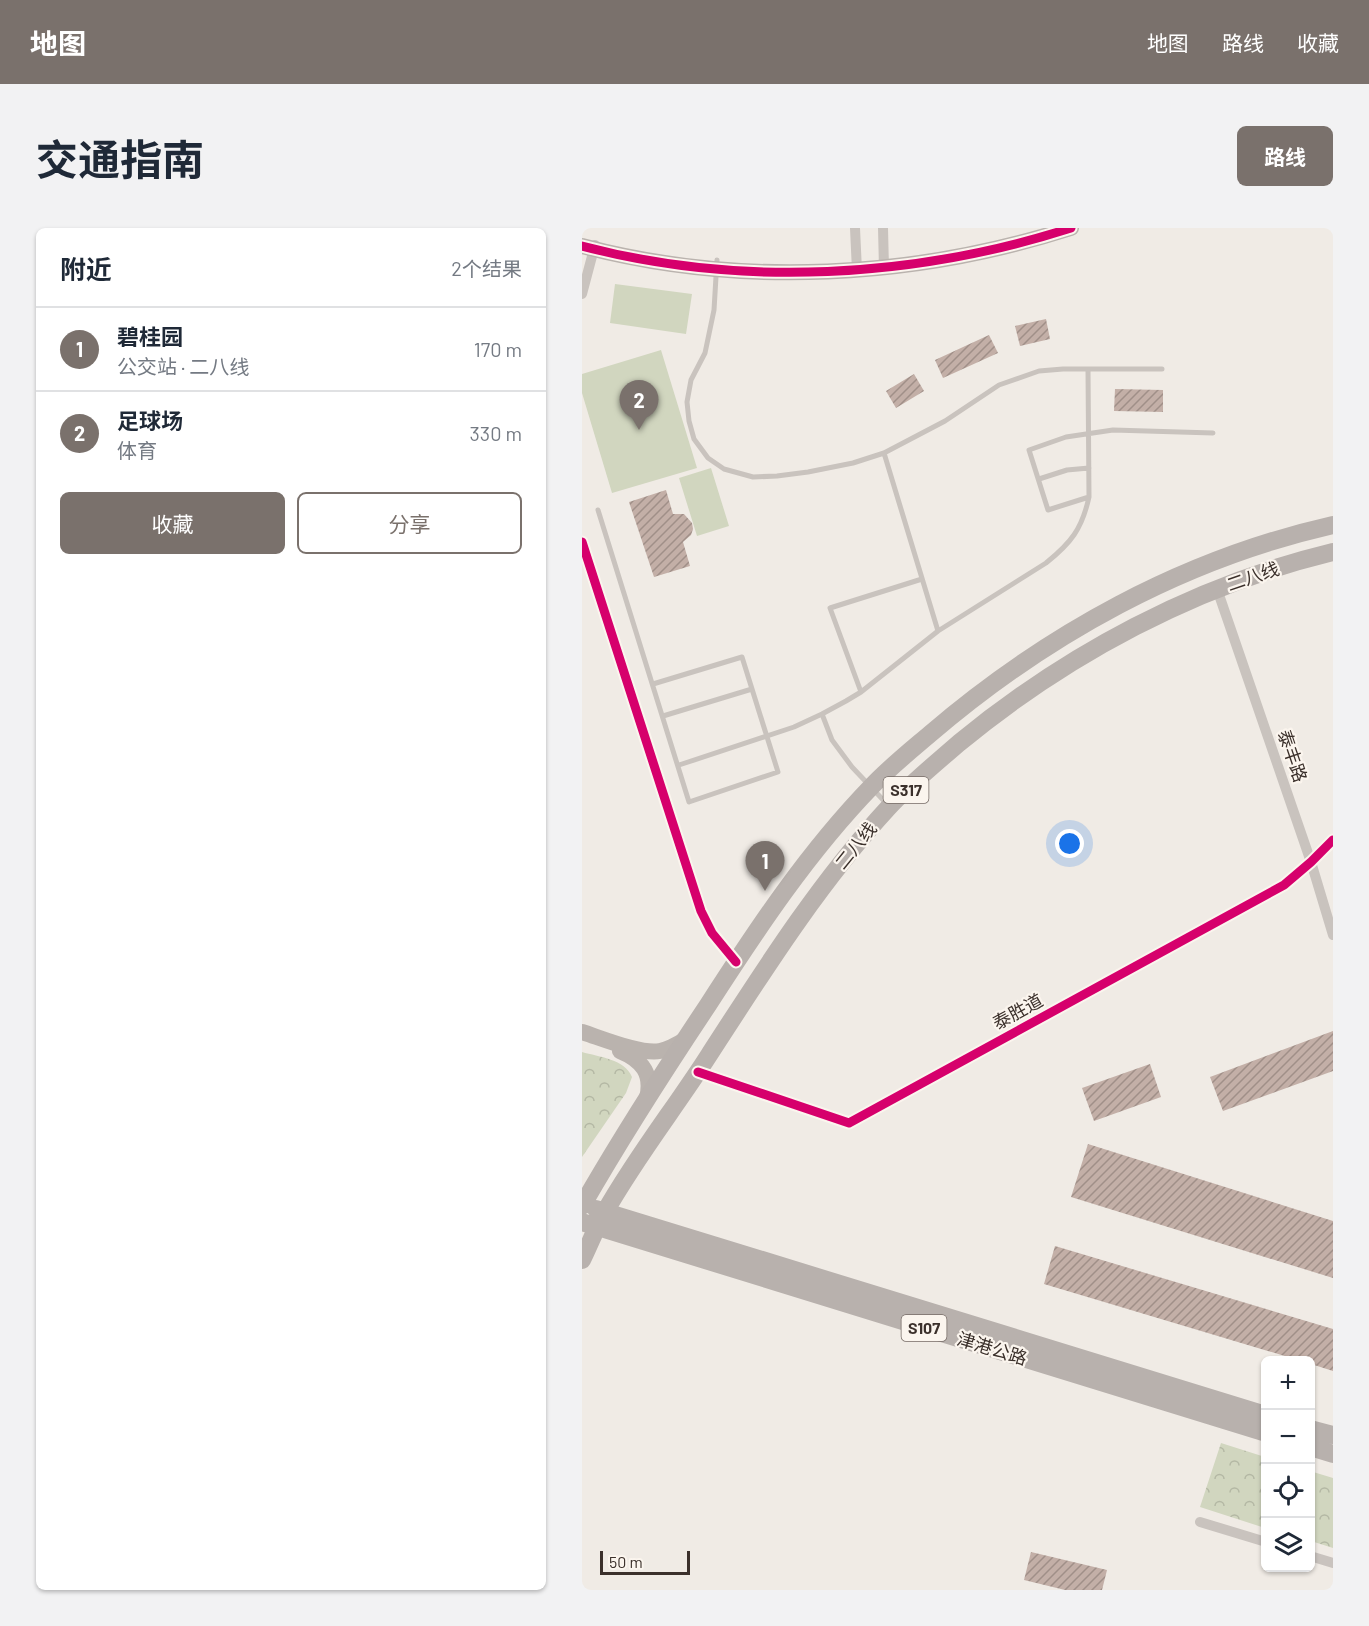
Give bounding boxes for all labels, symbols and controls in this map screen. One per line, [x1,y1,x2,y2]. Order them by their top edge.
text: 地图 [30,26,86,60]
text: 地图 [1147,30,1189,55]
text: 路线 [1222,30,1264,55]
text: 收藏 [1297,30,1339,55]
button: 路线 [1237,126,1333,186]
text: 交通指南 [36,133,204,183]
text: 附近 [60,253,112,284]
text: 2个结果 [451,256,522,280]
text: 碧桂园 [117,323,183,349]
text: 1 [76,337,83,361]
text: 170 m [474,337,522,361]
text: 公交站 · 二八线 [117,354,249,378]
pin: 2 [620,380,658,430]
text: 足球场 [117,407,183,433]
text: 2 [74,421,85,445]
text: 330 m [470,421,522,445]
text: 体育 [117,438,157,462]
button: 收藏 [60,492,285,554]
button: 分享 [297,492,522,554]
street label: 二八线 [1224,557,1282,595]
street label: 泰丰路 [1274,727,1312,785]
road number: S317 [884,777,928,803]
street label: 二八线 [830,817,881,873]
your location [1055,829,1084,858]
pin: 1 [746,842,784,891]
street label: 泰胜道 [989,988,1046,1034]
road number: S107 [902,1315,946,1341]
street label: 津港公路 [955,1327,1030,1369]
map controls [1261,1356,1315,1572]
button: + [1261,1356,1315,1410]
button: − [1261,1410,1315,1464]
button: locate [1261,1464,1315,1518]
button: layers [1261,1518,1315,1572]
scale bar [600,1548,690,1576]
text: 50 m [609,1552,643,1571]

